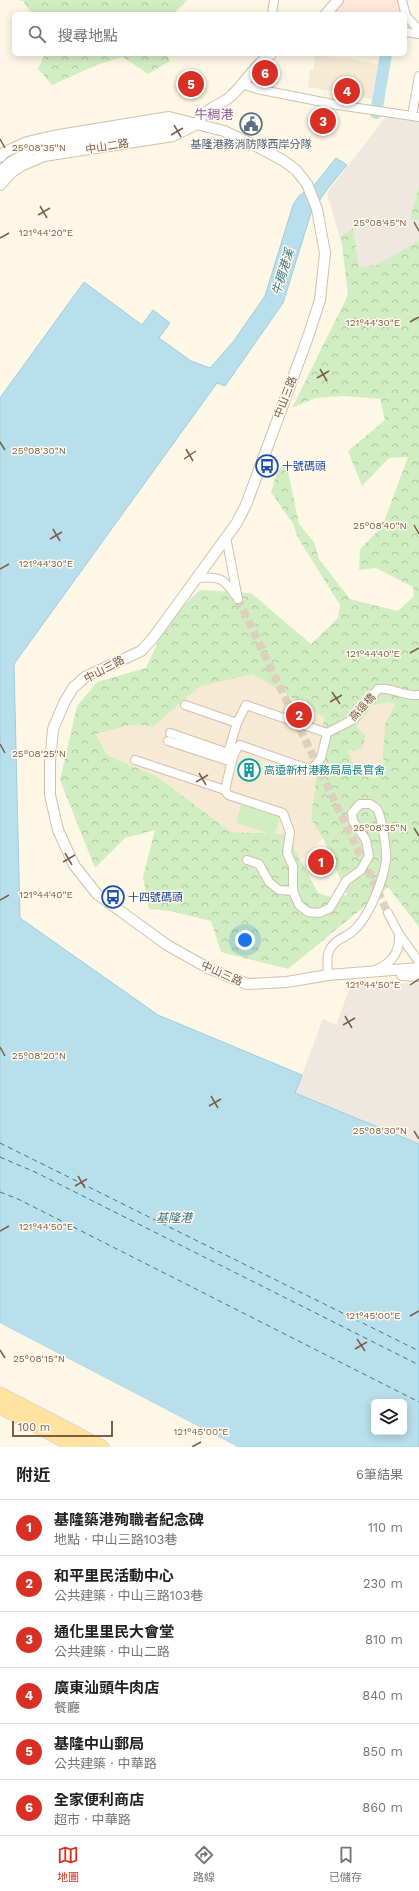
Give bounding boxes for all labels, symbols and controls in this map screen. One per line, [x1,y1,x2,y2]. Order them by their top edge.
search box [12,12,407,56]
icon: search [26,23,48,45]
text: 搜尋地點 [58,27,118,45]
pin: 6 [252,58,278,88]
pin: 5 [178,69,204,99]
pin: 4 [334,76,360,106]
pin: 3 [310,106,336,136]
district label: 牛稠港 [194,107,234,122]
public building icon: 基隆港務消防隊西岸分隊 [238,111,264,137]
street label: 中山二路 [84,137,130,156]
place label: 基隆港務消防隊西岸分隊 [191,138,312,151]
text: 25°08'35"N [12,142,66,153]
text: 25°08'45"N [353,217,407,228]
text: 121°44'20"E [19,227,73,238]
water label: 牛稠港溪 [269,245,297,297]
text: 121°44'30"E [346,317,400,328]
street label: 中山三路 [272,374,299,420]
text: 25°08'30"N [12,445,66,456]
bus stop icon: 十號碼頭 [254,453,280,479]
place label: 十號碼頭 [282,460,326,473]
text: 25°08'40"N [353,520,407,531]
text: 121°44'30"E [19,558,73,569]
text: 121°44'40"E [346,648,400,659]
street label: 中山三路 [82,653,127,686]
street label: 高遠橋 [347,691,378,724]
pin: 2 [286,700,312,730]
text: 25°08'25"N [12,748,66,759]
building icon: 高遠新村港務局局長官舍 [236,757,262,783]
place label: 高遠新村港務局局長官舍 [264,764,385,777]
text: 25°08'35"N [353,822,407,833]
pin: 1 [308,847,334,877]
bus stop icon: 十四號碼頭 [100,884,126,910]
text: 121°44'40"E [19,889,73,900]
place label: 十四號碼頭 [128,891,183,904]
your location [235,930,255,950]
street label: 中山三路 [199,959,245,988]
text: 121°44'50"E [346,979,400,990]
text: 25°08'20"N [12,1050,66,1061]
text: 25°08'30"N [353,1125,407,1136]
water label: 基隆港 [156,1211,194,1225]
text: 121°44'50"E [19,1221,73,1232]
text: 121°45'00"E [345,1310,401,1321]
text: 25°08'15"N [13,1353,65,1364]
map controls [371,1399,407,1435]
button: layers [371,1399,407,1435]
scale bar [12,1419,113,1438]
text: 100 m [18,1421,50,1434]
text: 121°45'00"E [173,1426,229,1437]
text: 附近 [16,1465,50,1485]
text: 6筆結果 [356,1467,403,1482]
text: 基隆築港殉職者紀念碑 [54,1511,204,1529]
text: 1 [26,1520,32,1535]
text: 110 m [368,1520,403,1535]
text: 地點 · 中山三路103巷 [54,1532,177,1547]
text: 和平里民活動中心 [54,1567,174,1585]
text: 2 [25,1576,33,1591]
text: 230 m [363,1576,403,1591]
text: 公共建築 · 中山三路103巷 [54,1588,203,1603]
text: 通化里里民大會堂 [54,1623,174,1641]
text: 3 [25,1632,33,1647]
text: 810 m [365,1632,403,1647]
text: 公共建築 · 中山二路 [54,1644,170,1659]
text: 廣東汕頭牛肉店 [54,1679,159,1697]
text: 4 [25,1688,33,1703]
text: 840 m [362,1688,403,1703]
text: 餐廳 [54,1700,80,1715]
text: 基隆中山郵局 [54,1735,144,1753]
text: 5 [25,1744,33,1759]
text: 850 m [363,1744,403,1759]
text: 公共建築 · 中華路 [54,1756,157,1771]
text: 全家便利商店 [54,1791,144,1809]
text: 6 [25,1800,33,1815]
text: 860 m [362,1800,403,1815]
text: 超市 · 中華路 [54,1812,131,1827]
tab: 地圖 [57,1844,79,1884]
tab: 路線 [193,1844,215,1884]
tab: 已儲存 [329,1844,362,1884]

